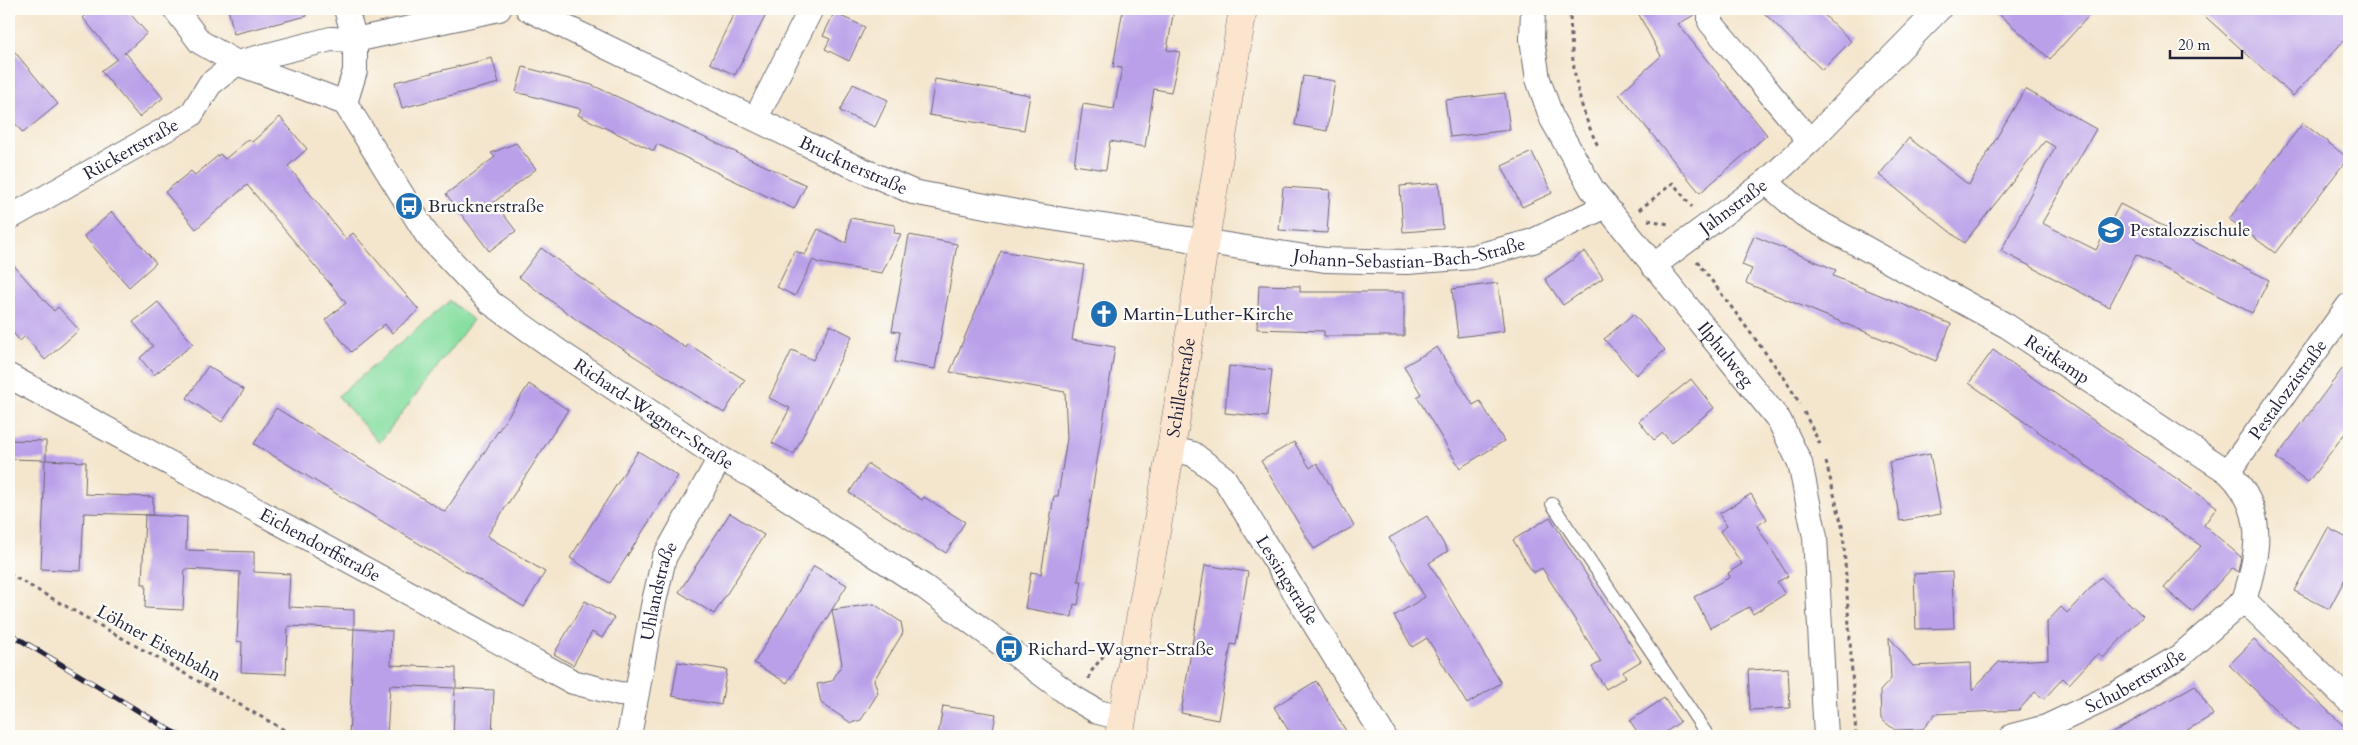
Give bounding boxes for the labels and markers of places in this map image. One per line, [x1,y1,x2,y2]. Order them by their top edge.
bus stop icon: Brucknerstraße [394,191,424,221]
place label: Brucknerstraße [428,194,544,219]
school or university icon: Pestalozzischule [2096,215,2126,245]
place label: Pestalozzischule [2130,218,2251,243]
church icon: Martin-Luther-Kirche [1089,299,1119,329]
place label: Martin-Luther-Kirche [1123,302,1294,327]
bus stop icon: Richard-Wagner-Straße [994,634,1024,664]
place label: Richard-Wagner-Straße [1028,637,1214,662]

